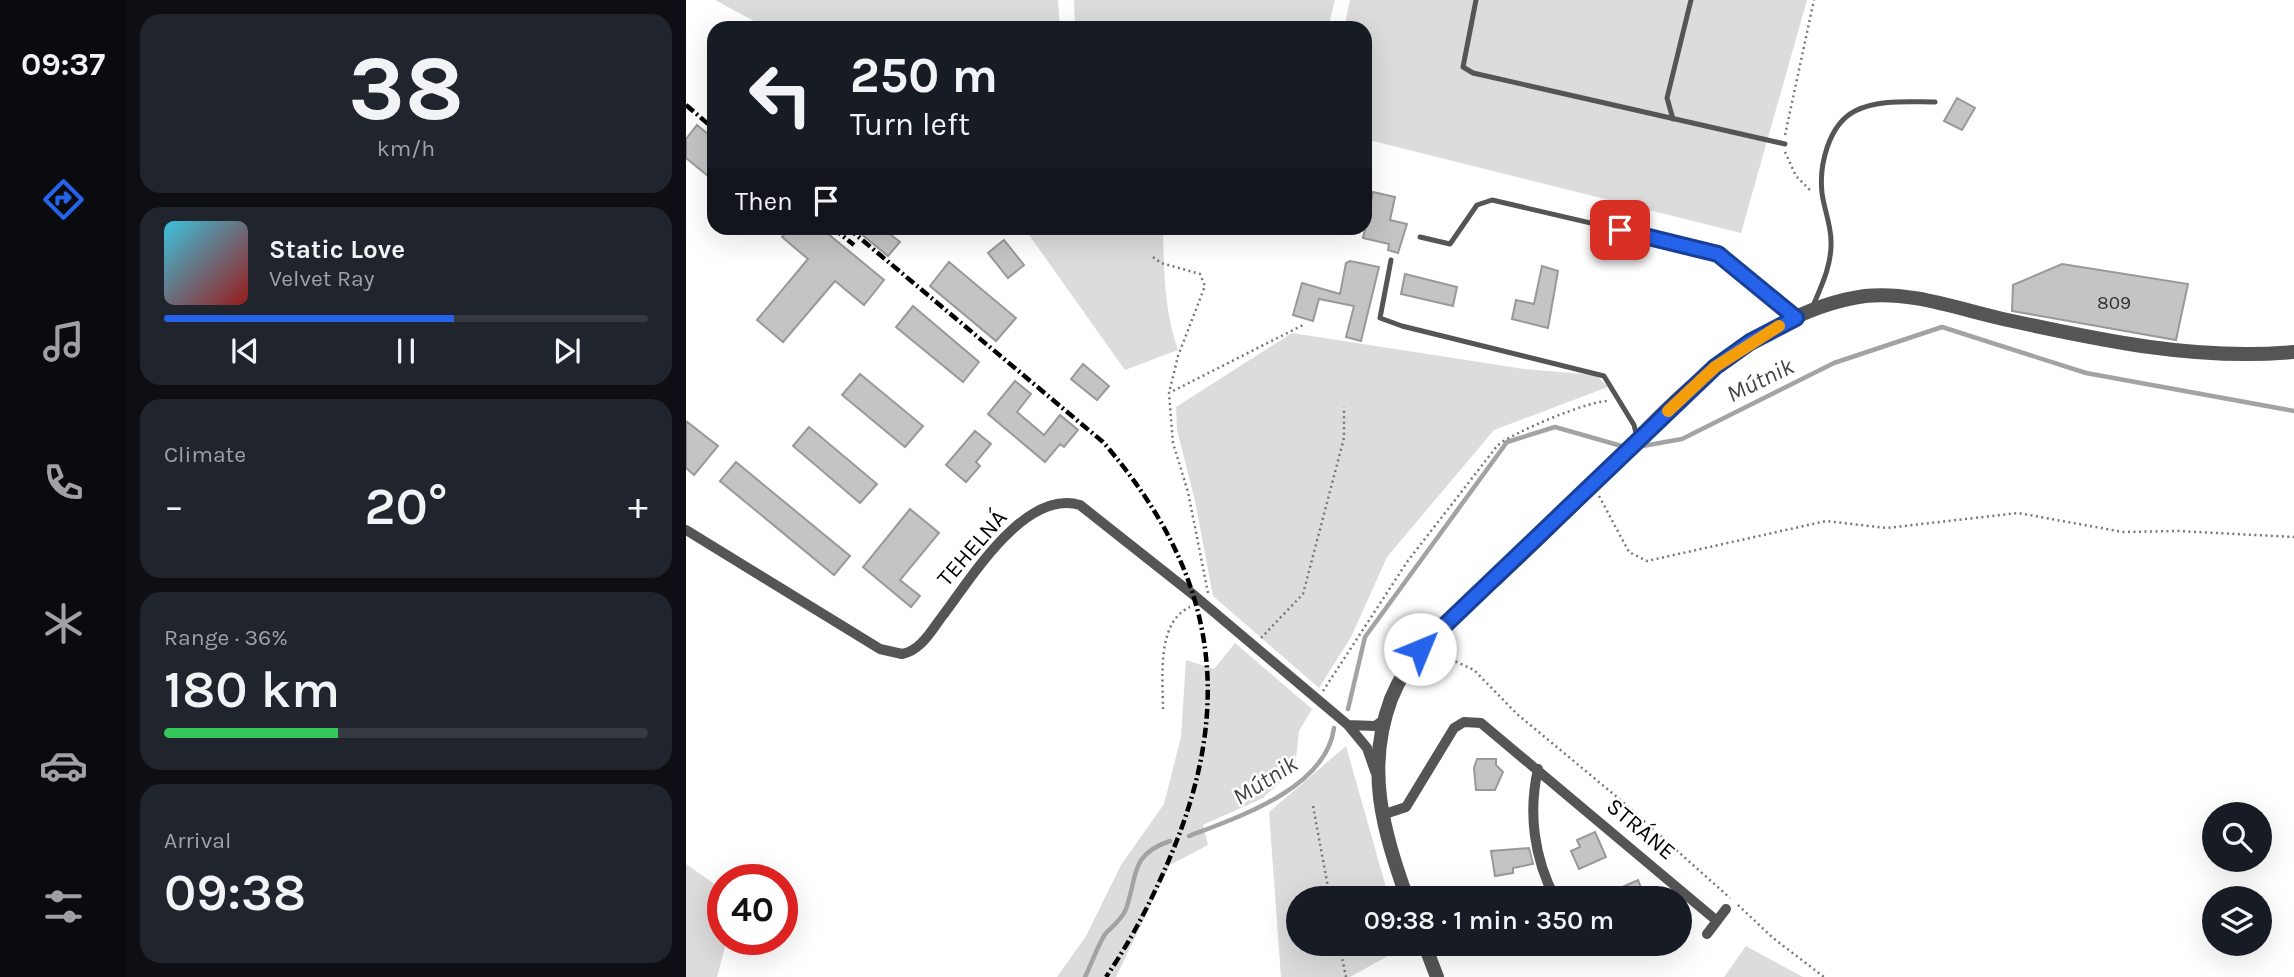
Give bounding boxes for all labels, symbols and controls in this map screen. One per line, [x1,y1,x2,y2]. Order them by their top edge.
text: 38 [348,36,464,142]
text: 09:37 [21,46,105,83]
text: 250 m [850,47,998,104]
icon: left [735,49,826,140]
text: Turn left [850,106,970,143]
text: km/h [377,135,435,162]
icon: directions [39,175,88,224]
icon: arrive [807,182,845,220]
text: Then [735,186,793,217]
pin [1590,200,1650,260]
icon: arrive [1601,211,1639,249]
text: Static Love [269,234,405,265]
text: Velvet Ray [269,265,374,292]
house number: 809 [2097,292,2131,314]
icon: music [39,317,88,366]
icon: previous [226,332,264,370]
icon: pause [387,332,425,370]
icon: next [548,332,586,370]
water label: Mútnik [1722,351,1799,408]
text: Climate [164,441,246,468]
icon: phone [39,458,88,507]
text: 20° [365,476,447,537]
text: − [164,484,184,529]
text: + [628,484,648,529]
street label: TEHELNÁ [931,504,1013,592]
icon: climate [39,599,88,648]
position arrow [1383,612,1457,686]
text: Range · 36% [164,624,288,651]
text: 180 km [164,659,340,720]
icon: car [39,741,88,790]
water label: Mútnik [1227,749,1303,811]
street label: STRÁNE [1601,793,1681,865]
map controls [2202,802,2272,956]
button: search [2202,802,2272,872]
text: Arrival [164,827,231,854]
text: 09:38 [164,862,306,923]
speed limit sign: 40 [707,864,798,955]
icon: filters [39,882,88,931]
button: layers [2202,886,2272,956]
text: 09:38 · 1 min · 350 m [1364,905,1614,936]

